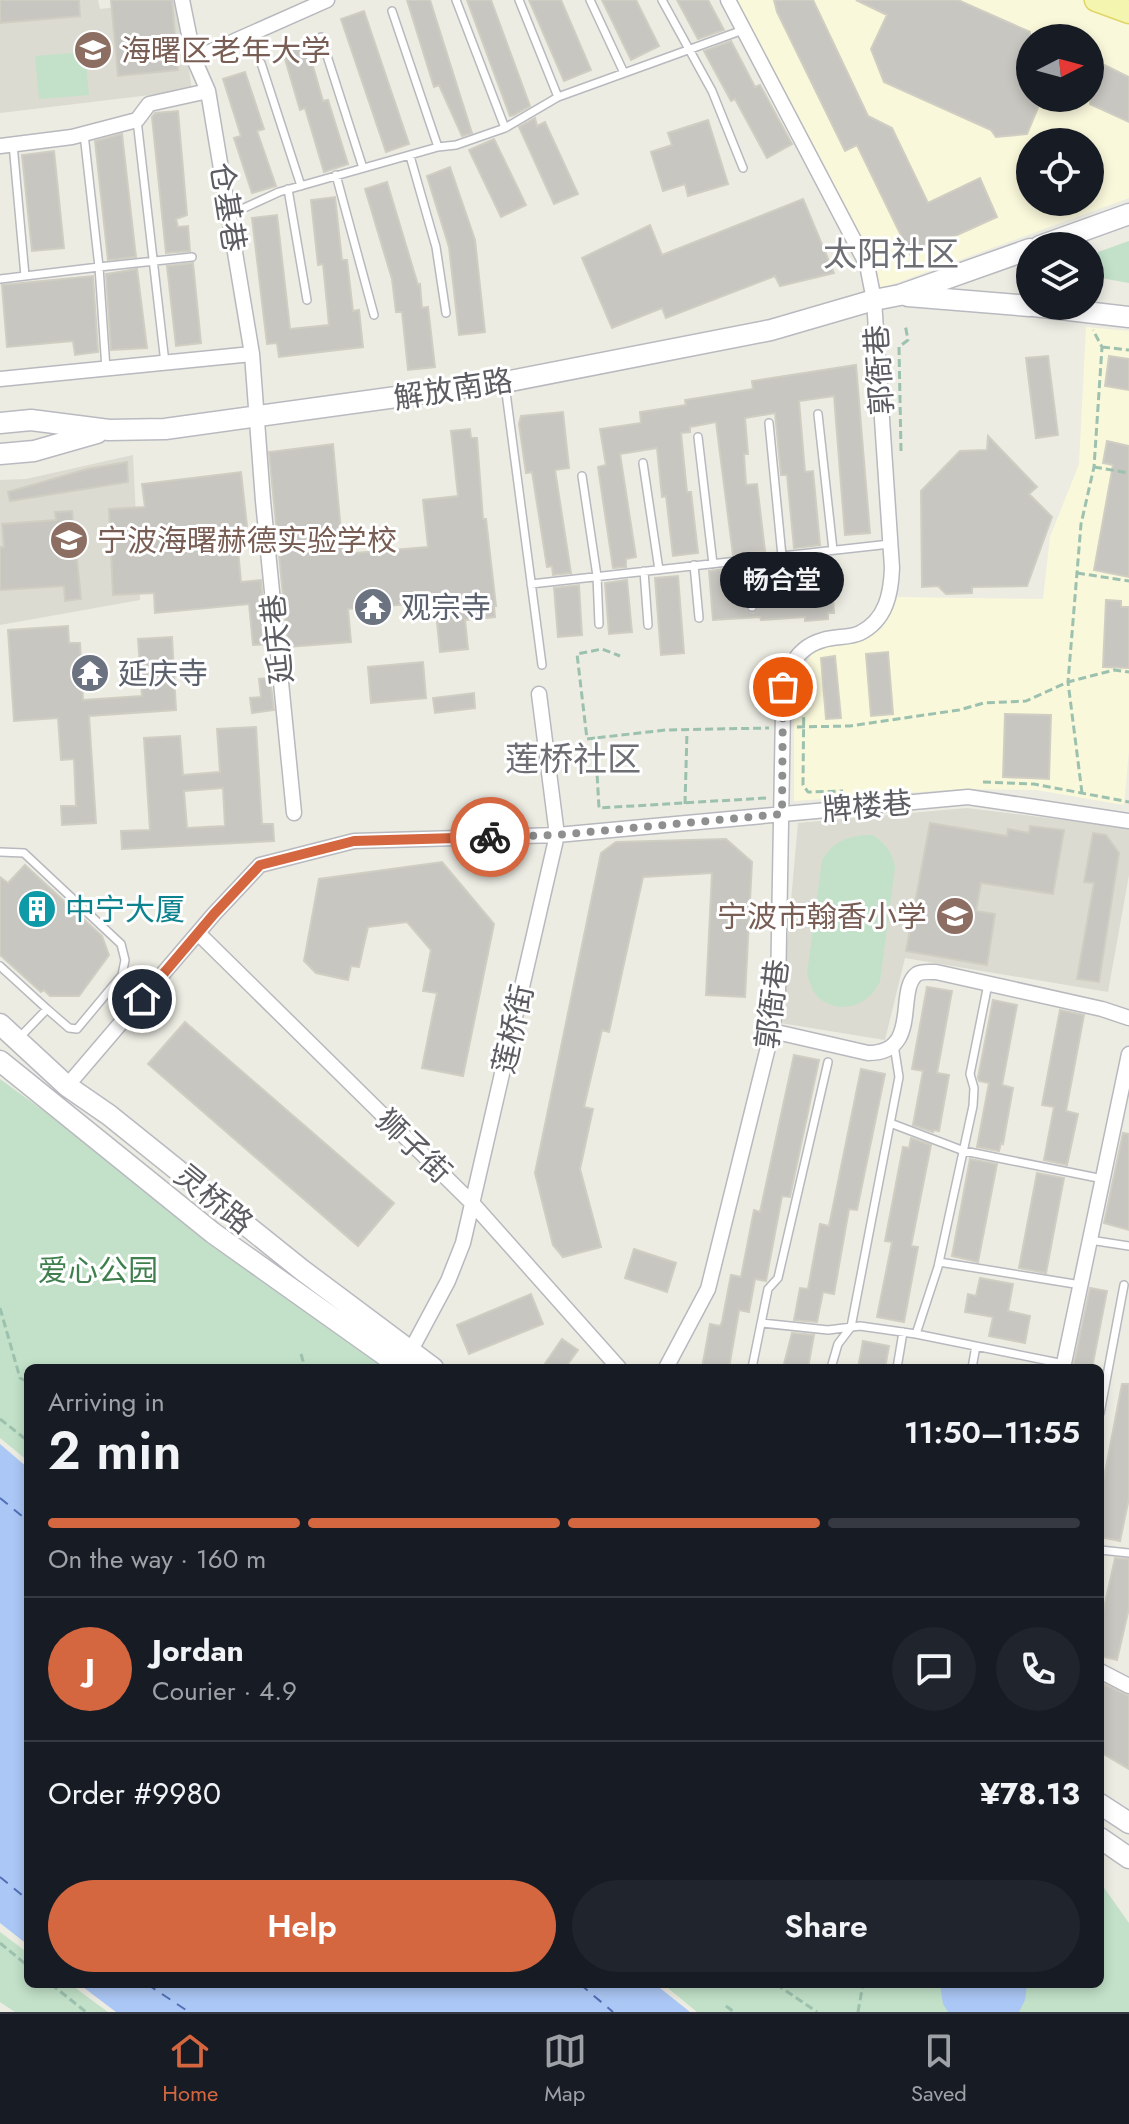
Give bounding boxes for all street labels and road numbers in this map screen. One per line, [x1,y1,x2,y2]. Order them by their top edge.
street label: 仓基巷 [200,159,256,255]
street label: 郭衙巷 [854,324,904,416]
street label: 解放南路 [390,358,516,420]
street label: 延庆巷 [251,592,303,686]
street label: 牌楼巷 [820,781,914,831]
street label: 郭衙巷 [745,957,799,1051]
street label: 莲桥街 [482,980,544,1078]
street label: 狮子街 [367,1099,461,1193]
street label: 灵桥路 [165,1154,263,1244]

